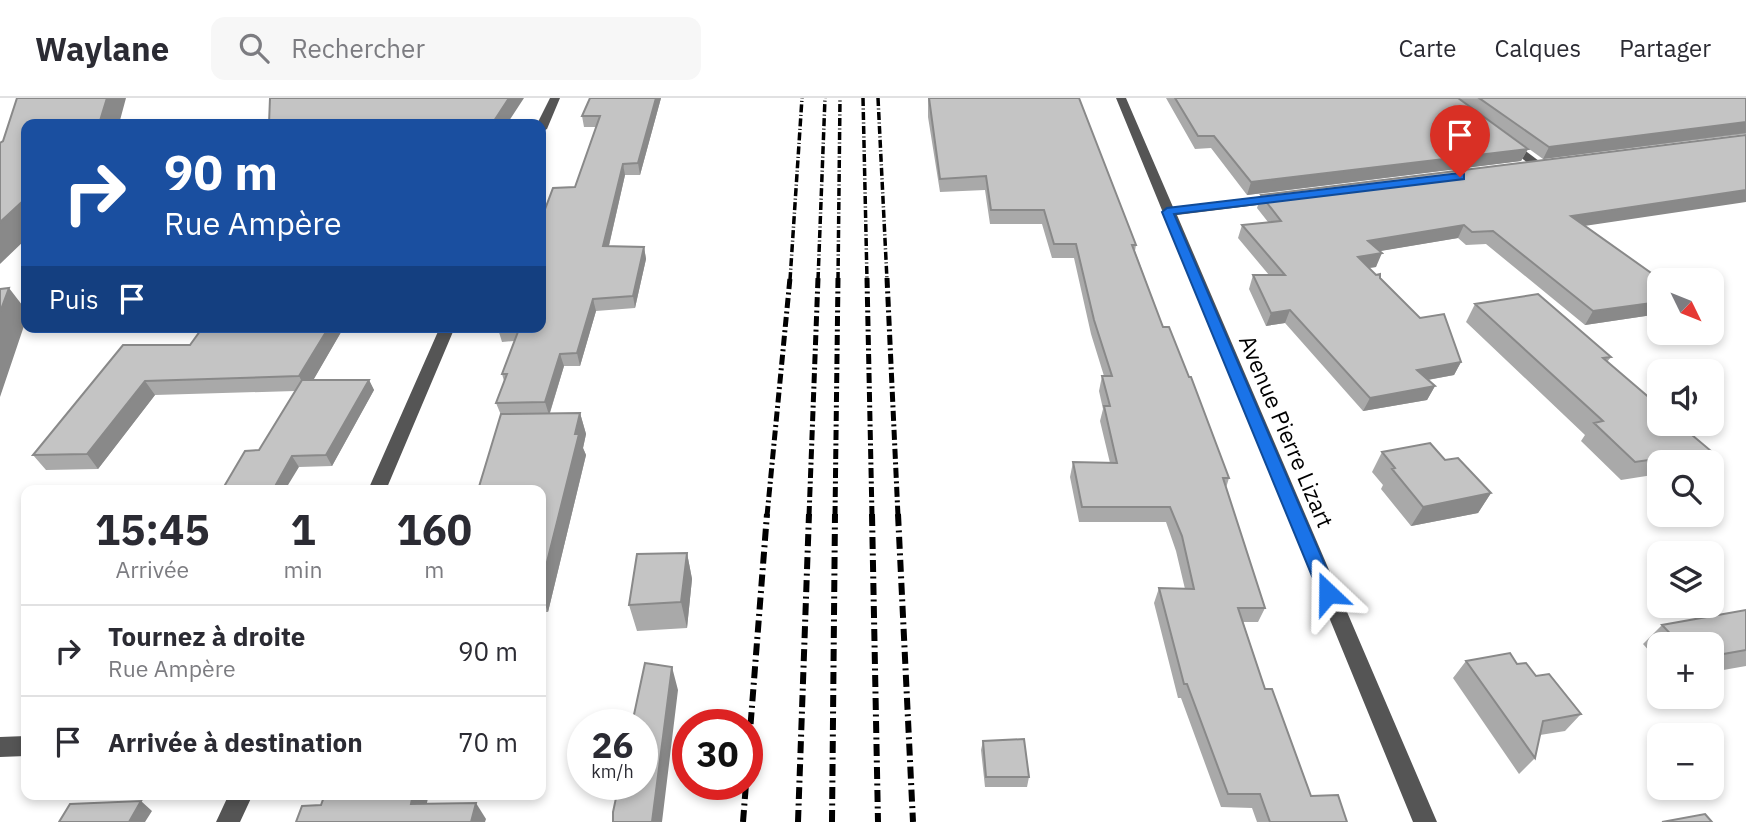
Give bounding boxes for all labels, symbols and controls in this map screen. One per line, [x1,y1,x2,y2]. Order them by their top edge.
search box [211,17,701,80]
text: Waylane [35,27,169,70]
icon: search [235,29,273,67]
text: Rechercher [291,31,425,65]
text: Carte [1398,32,1457,64]
text: Calques [1495,32,1581,64]
text: Partager [1619,32,1711,64]
pin [1430,105,1490,177]
icon: arrive [1441,116,1479,154]
text: 90 m [164,140,278,203]
icon: right [49,147,140,238]
text: Rue Ampère [164,202,342,244]
north arrow [1647,268,1724,345]
map controls [1647,268,1724,800]
icon: arrive [113,280,151,318]
text: Puis [49,282,99,316]
street label: Avenue Pierre Lizart [1233,330,1341,532]
button: sound [1647,359,1724,436]
button: search [1647,450,1724,527]
text: 15:45 [95,502,210,557]
text: 1 [290,502,316,557]
text: 160 [396,502,472,557]
button: layers [1647,541,1724,618]
text: Arrivée [115,554,189,584]
text: min [284,554,322,584]
text: m [424,554,444,584]
position arrow [1291,556,1365,630]
text: Tournez à droite [108,619,305,653]
icon: right [49,632,87,670]
button: + [1647,632,1724,709]
text: 90 m [458,634,518,668]
text: Rue Ampère [108,653,236,683]
speed limit sign: 30 [672,709,763,800]
text: 26 [591,722,634,768]
icon: arrive [49,723,87,761]
button: − [1647,723,1724,800]
text: Arrivée à destination [108,725,363,759]
text: 70 m [458,725,518,759]
text: km/h [591,760,634,783]

